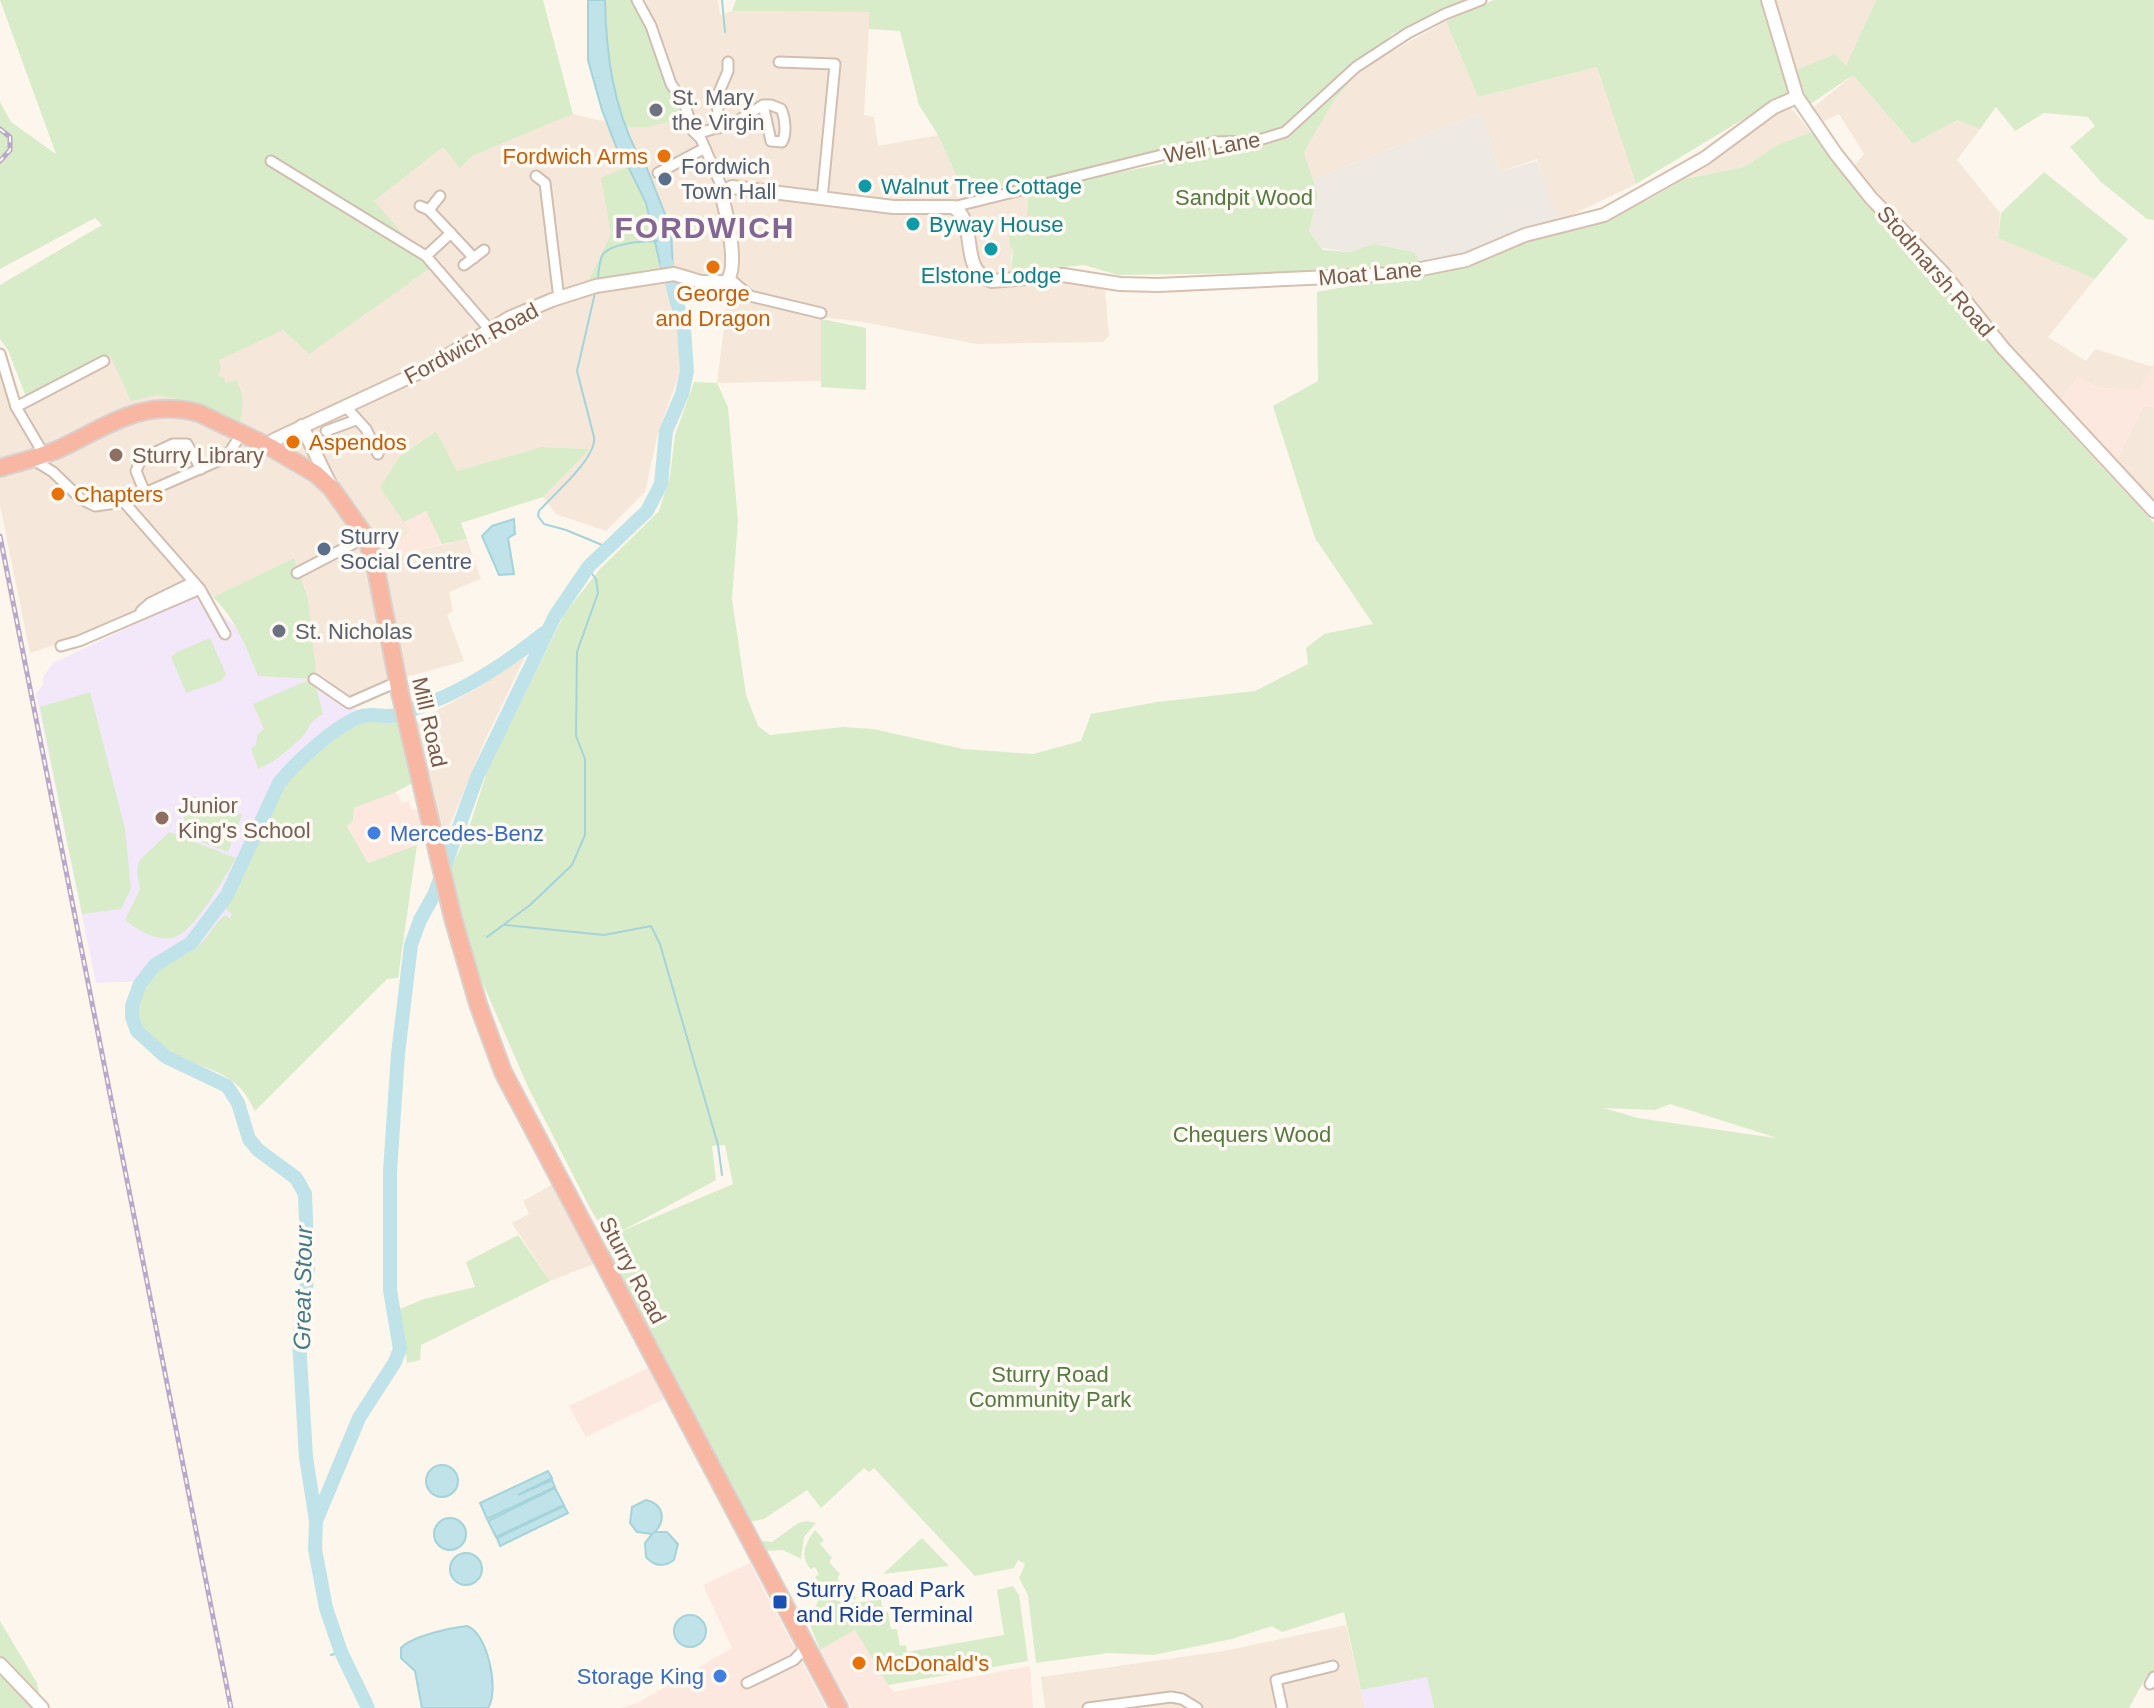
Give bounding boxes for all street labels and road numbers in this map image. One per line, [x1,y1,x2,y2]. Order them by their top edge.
street label: Well Lane [1162,127,1262,168]
street label: Stodmarsh Road [1872,201,1999,342]
street label: Moat Lane [1317,257,1423,290]
street label: Fordwich Road [400,298,542,389]
street label: Mill Road [407,675,452,770]
street label: Sturry Road [594,1213,671,1328]

